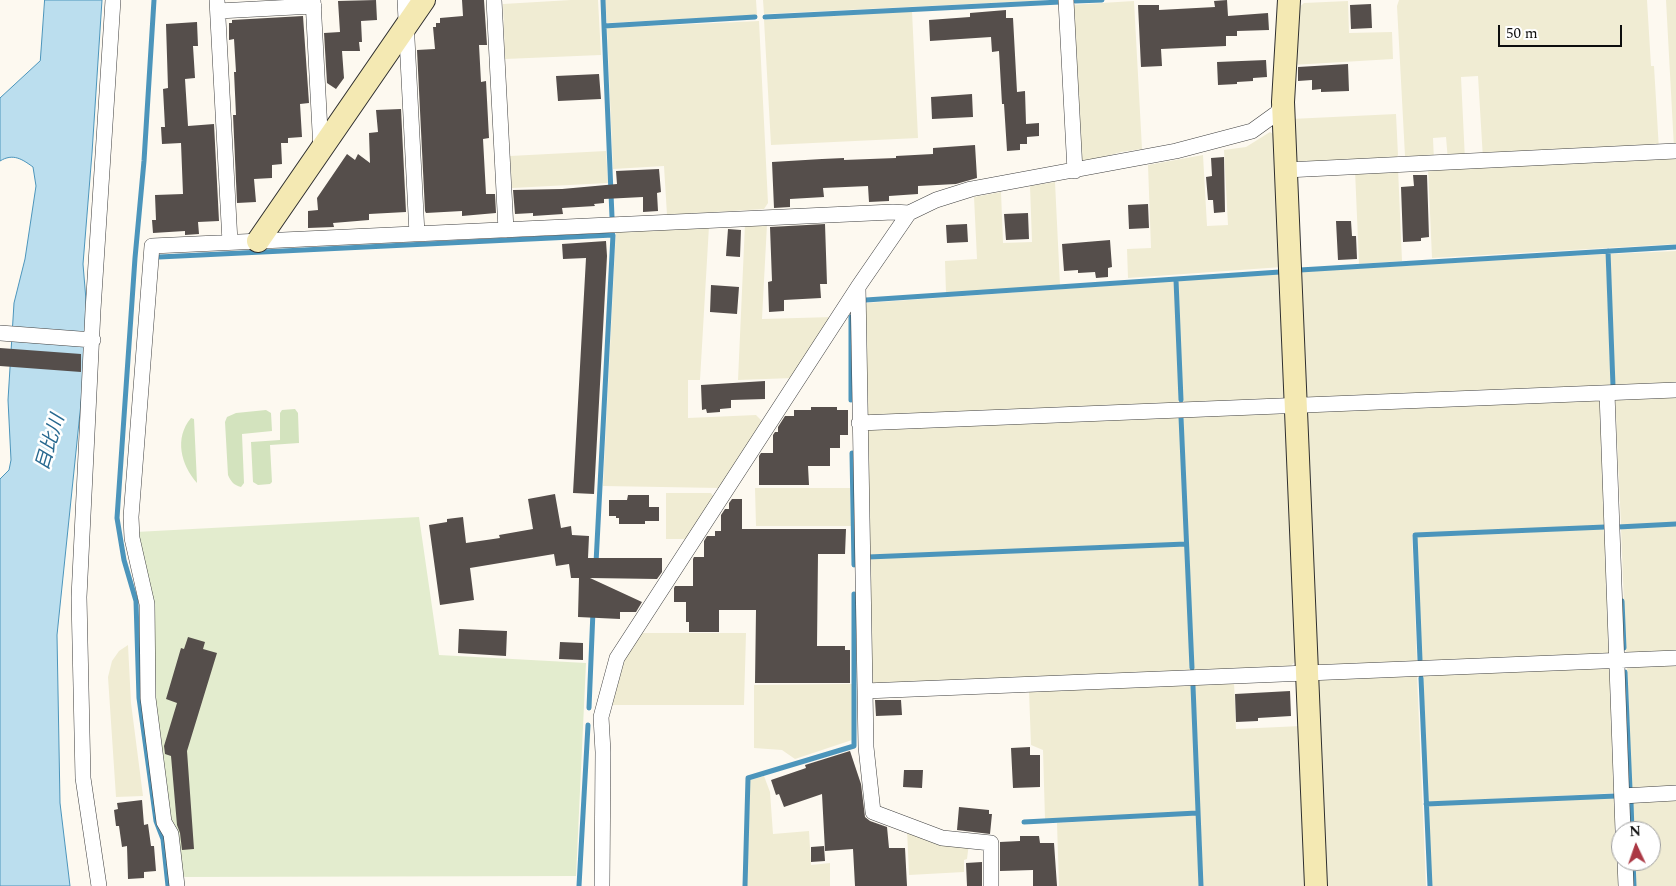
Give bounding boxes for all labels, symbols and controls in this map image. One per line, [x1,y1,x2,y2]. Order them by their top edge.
scale bar [1501,15,1625,47]
text: 50 m [1506,22,1538,45]
water label: 目比川 [33,412,71,474]
north arrow [1611,821,1661,871]
text: N [1629,821,1642,842]

